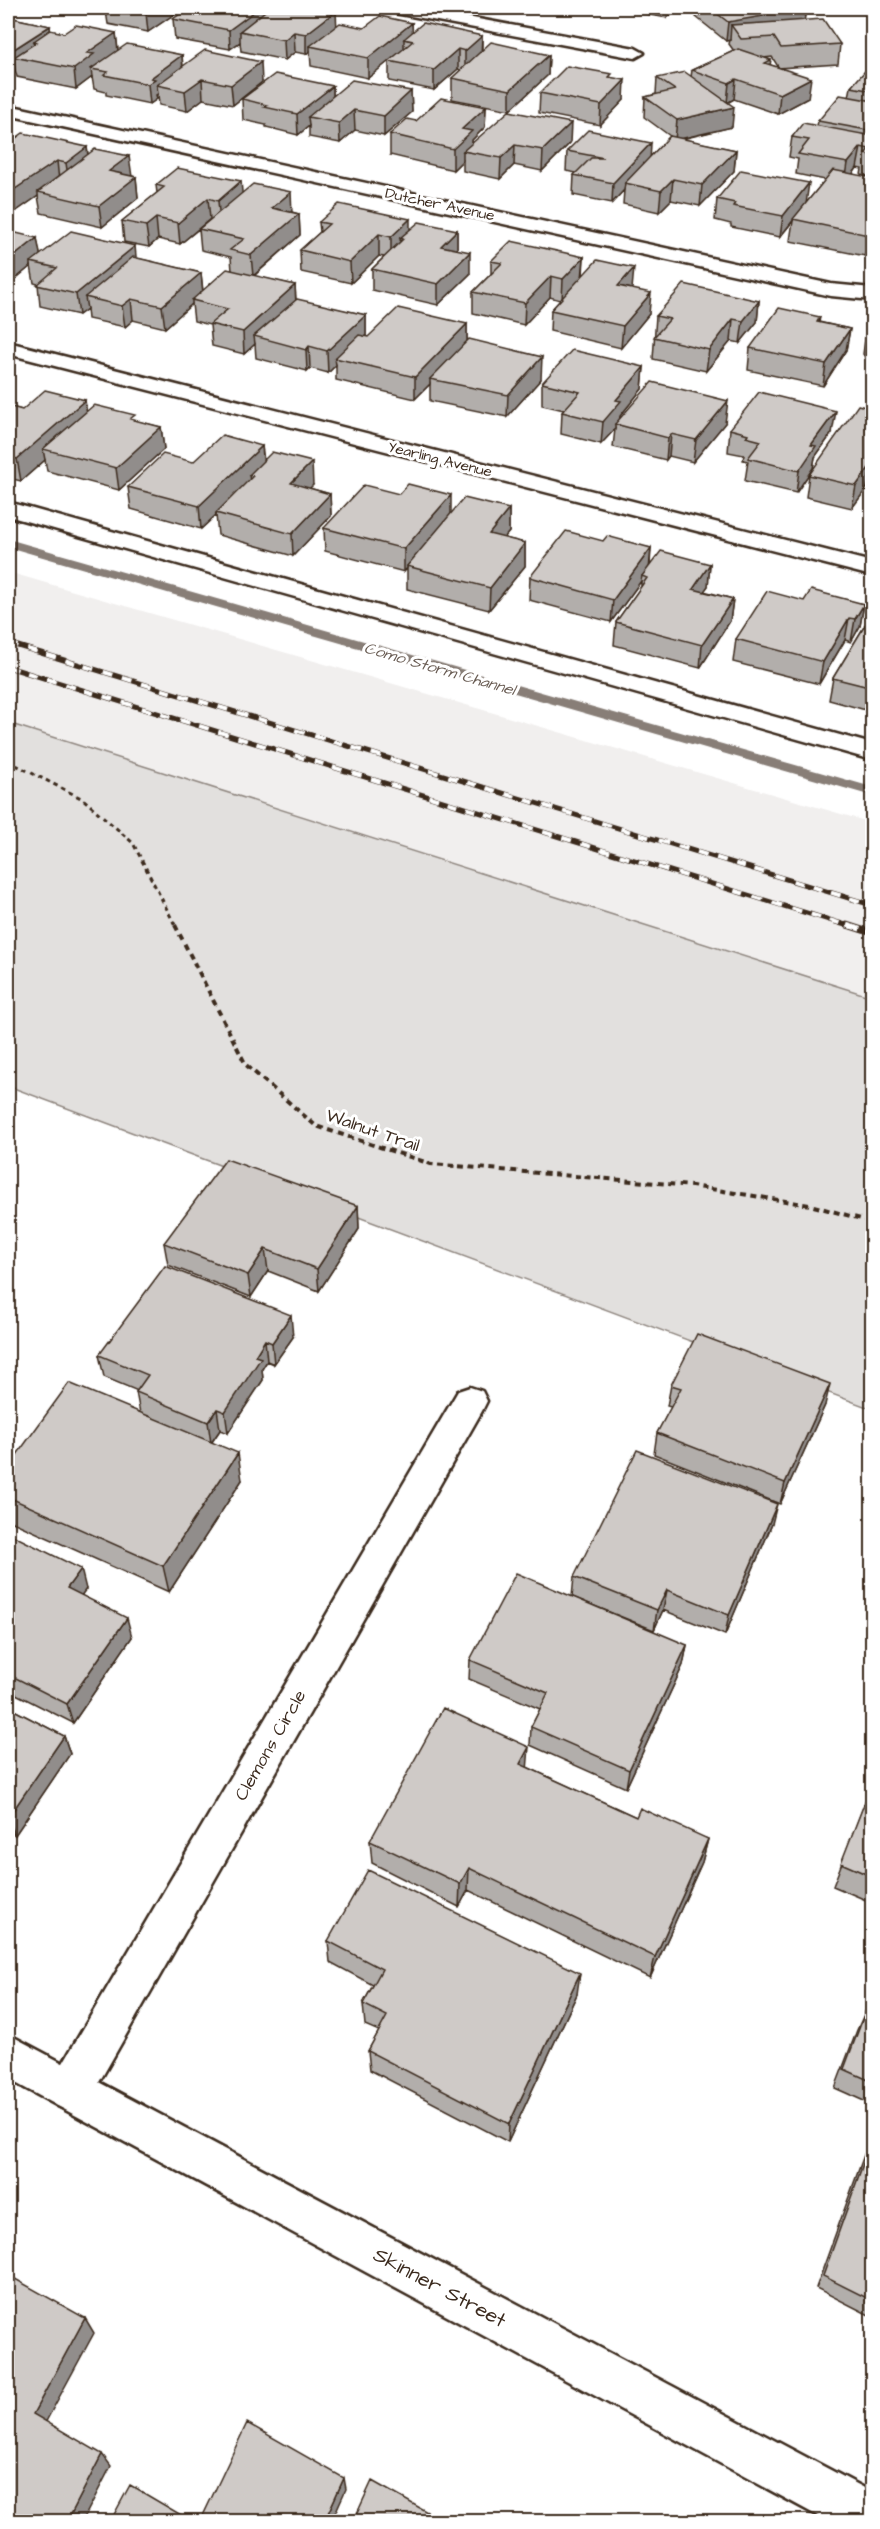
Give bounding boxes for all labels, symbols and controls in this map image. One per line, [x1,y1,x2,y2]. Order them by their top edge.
street label: Dutcher Avenue [383,183,497,226]
street label: Yearling Avenue [385,436,494,484]
water label: Como Storm Channel [362,637,520,702]
street label: Walnut Trail [323,1103,423,1158]
street label: Clemons Circle [229,1685,312,1805]
street label: Skinner Street [368,2240,512,2335]

